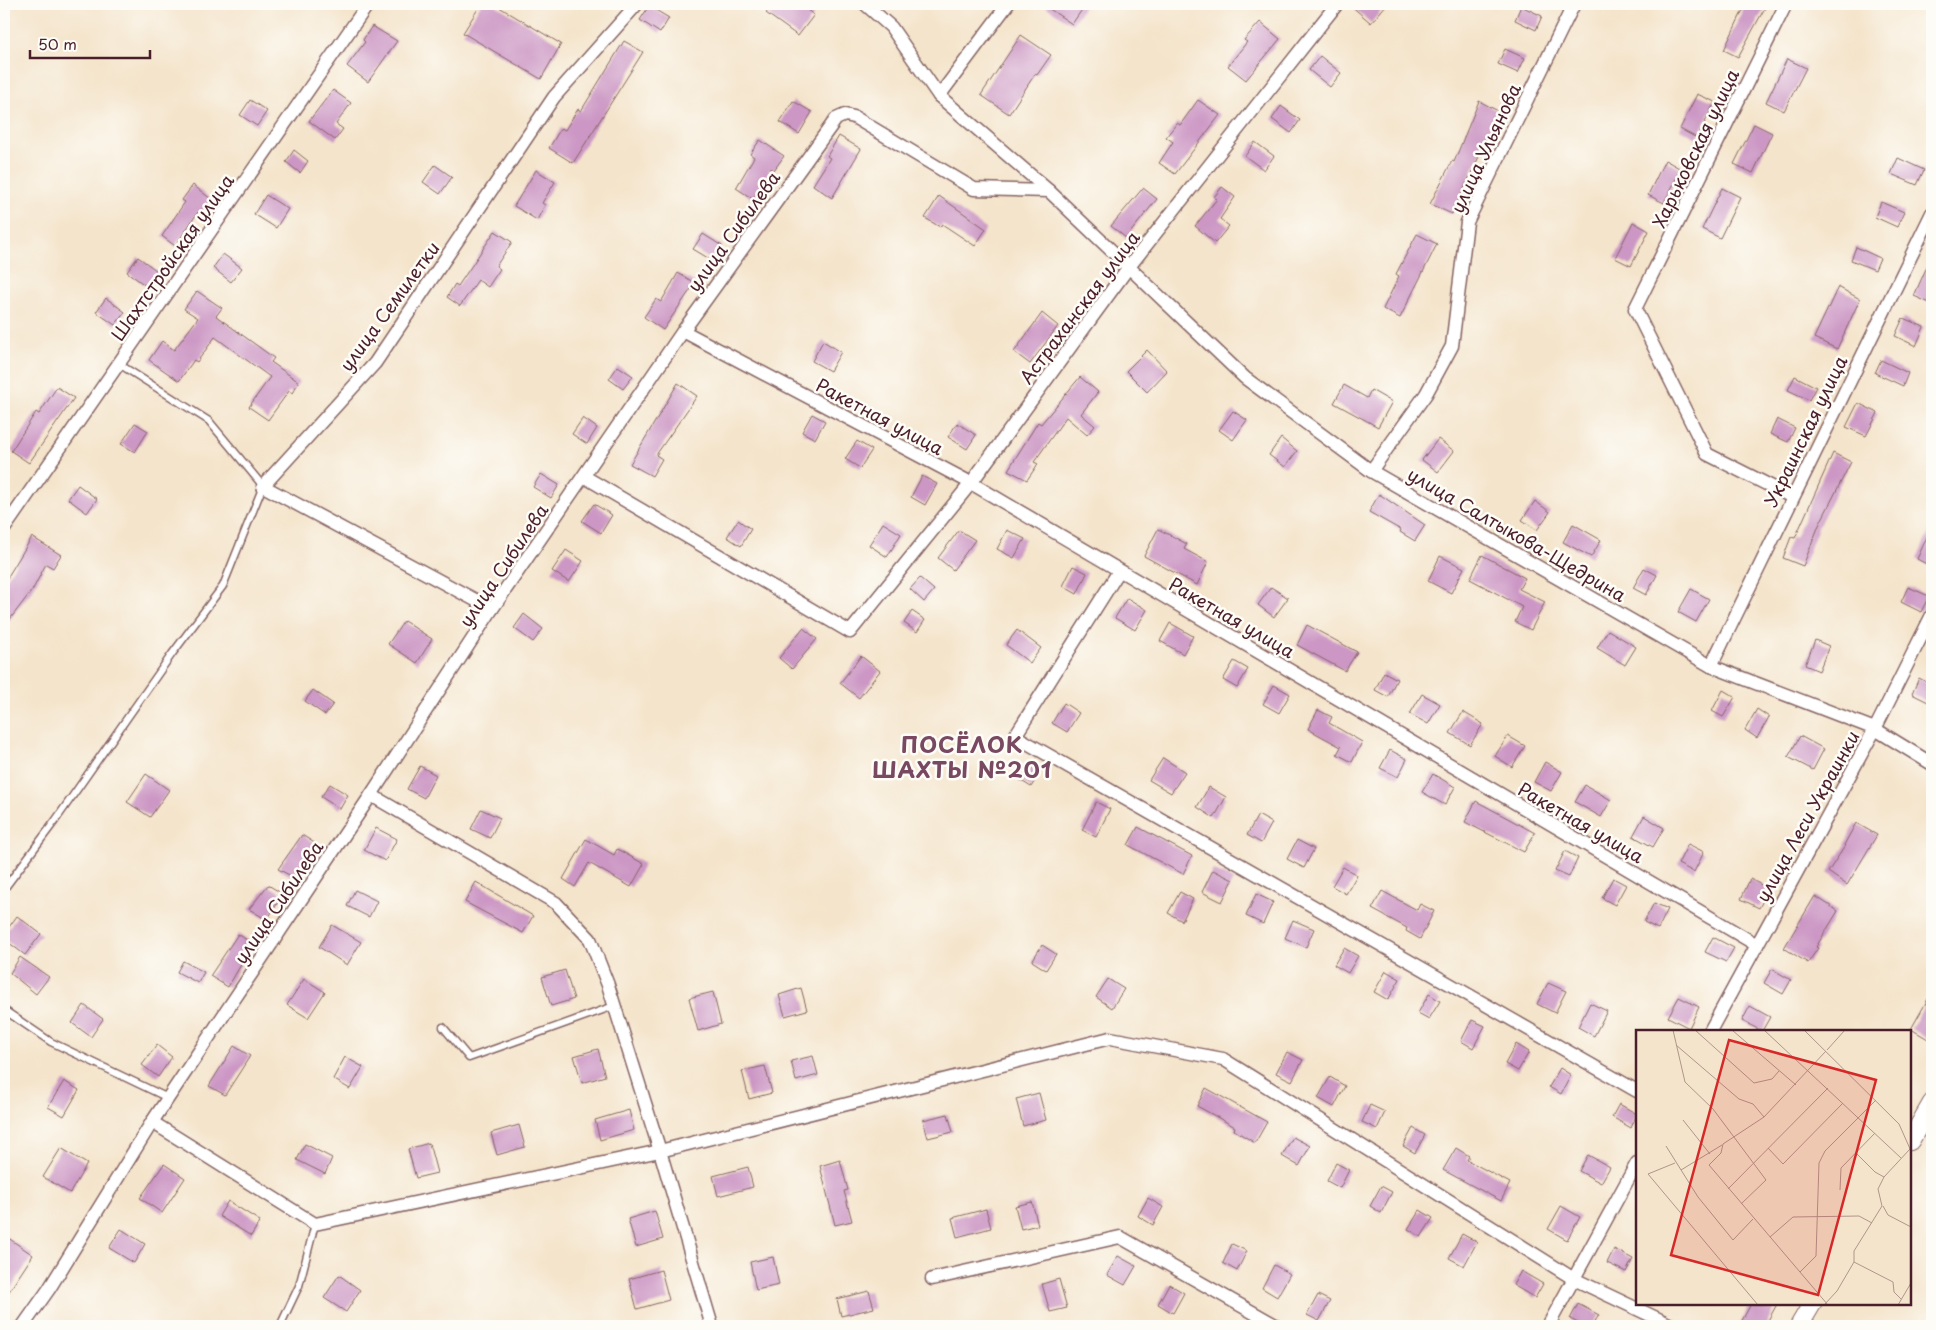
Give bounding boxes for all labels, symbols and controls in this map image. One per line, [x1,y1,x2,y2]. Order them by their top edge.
scale bar [30,28,150,60]
text: 50 m [38,32,77,55]
street label: Харьковская улица [1645,63,1746,232]
street label: улица Ульянова [1443,78,1527,217]
street label: улица Сибилева [680,164,787,297]
street label: Шахтстройская улица [104,168,240,346]
street label: Астраханская улица [1012,224,1146,389]
street label: улица Семилетки [333,235,445,377]
street label: Украинская улица [1757,350,1854,511]
street label: Ракетная улица [811,371,949,461]
street label: улица Салтыкова-Щедрина [1403,460,1632,608]
street label: улица Сибилева [452,497,555,632]
street label: Ракетная улица [1164,570,1301,664]
street label: улица Леси Украинки [1749,725,1865,907]
district label: ПОСЁЛОК ШАХТЫ №201 [872,727,1052,785]
street label: Ракетная улица [1513,775,1650,869]
street label: улица Сибилева [227,834,330,969]
inset map [1636,1030,1911,1305]

